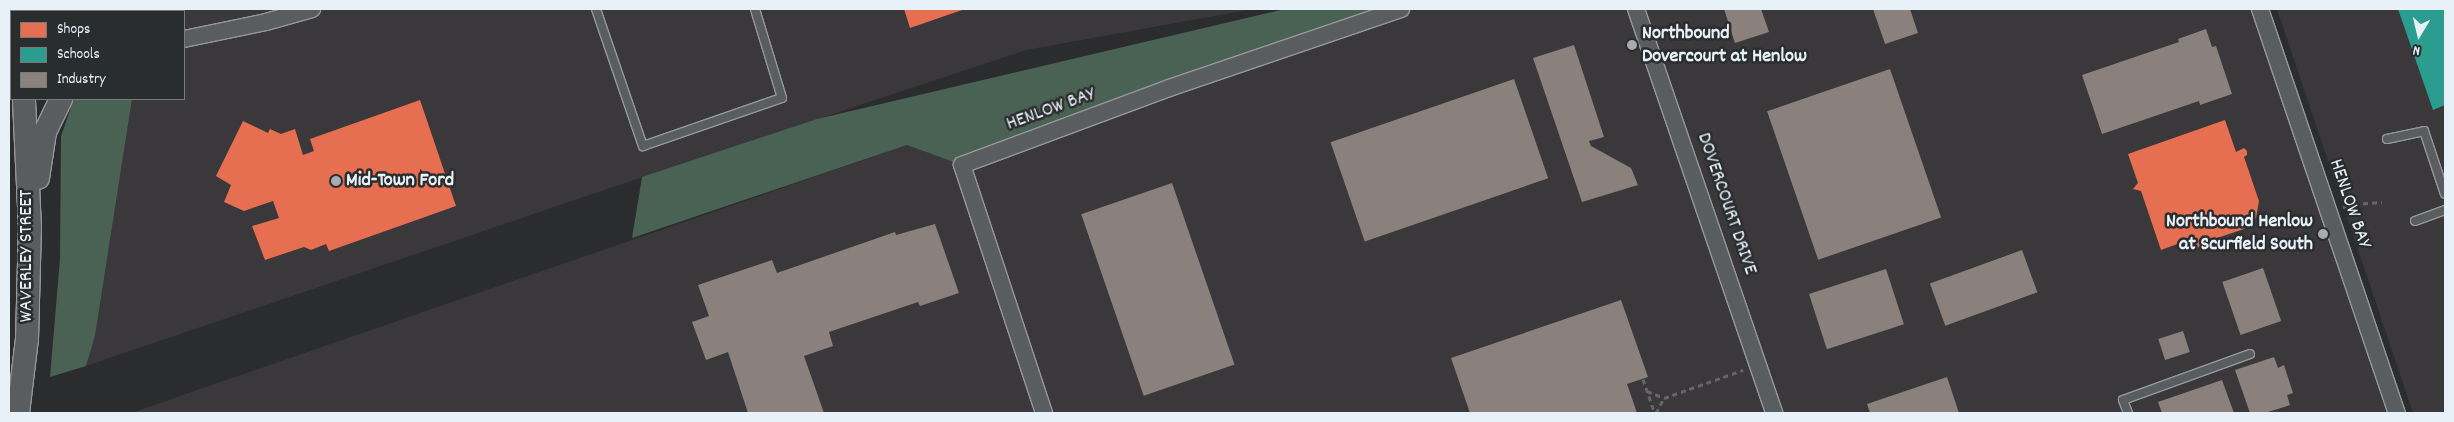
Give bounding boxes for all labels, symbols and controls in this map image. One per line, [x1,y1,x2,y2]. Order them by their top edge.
legend [10,10,185,100]
north arrow [2394,10,2444,60]
text: Shops [57,19,90,41]
place label: Northbound Dovercourt at Henlow [1642,22,1807,69]
marker: Northbound Dovercourt at Henlow [1626,39,1638,51]
text: N [2412,39,2422,60]
text: Schools [57,44,100,66]
text: Industry [57,69,106,91]
street label: HENLOW BAY [1003,83,1099,137]
street label: DOVERCOURT DRIVE [1690,130,1762,278]
street label: HENLOW BAY [2323,156,2375,252]
place label: Mid-Town Ford [346,169,454,193]
marker: Mid-Town Ford [330,175,342,187]
street label: WAVERLEY STREET [15,190,39,322]
place label: Northbound Henlow at Scurfield South [2166,210,2313,257]
marker: Northbound Henlow at Scurfield South [2317,228,2329,240]

